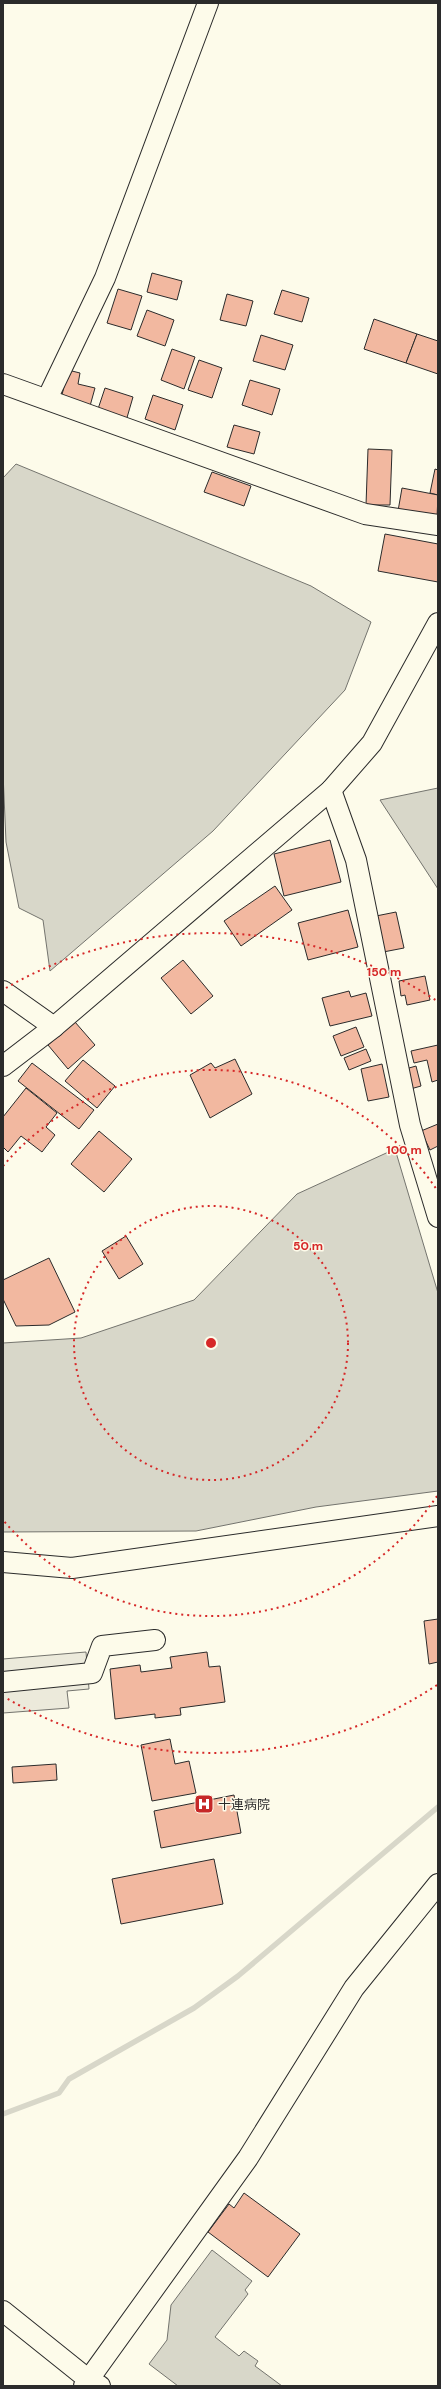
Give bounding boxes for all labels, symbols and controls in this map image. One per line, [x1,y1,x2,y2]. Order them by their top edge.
text: 150 m [367,964,401,980]
text: 100 m [386,1142,422,1158]
text: 50 m [293,1238,323,1254]
centre of rings [204,1336,218,1350]
hospital icon: 十連病院 [193,1793,215,1815]
place label: 十連病院 [218,1796,270,1813]

